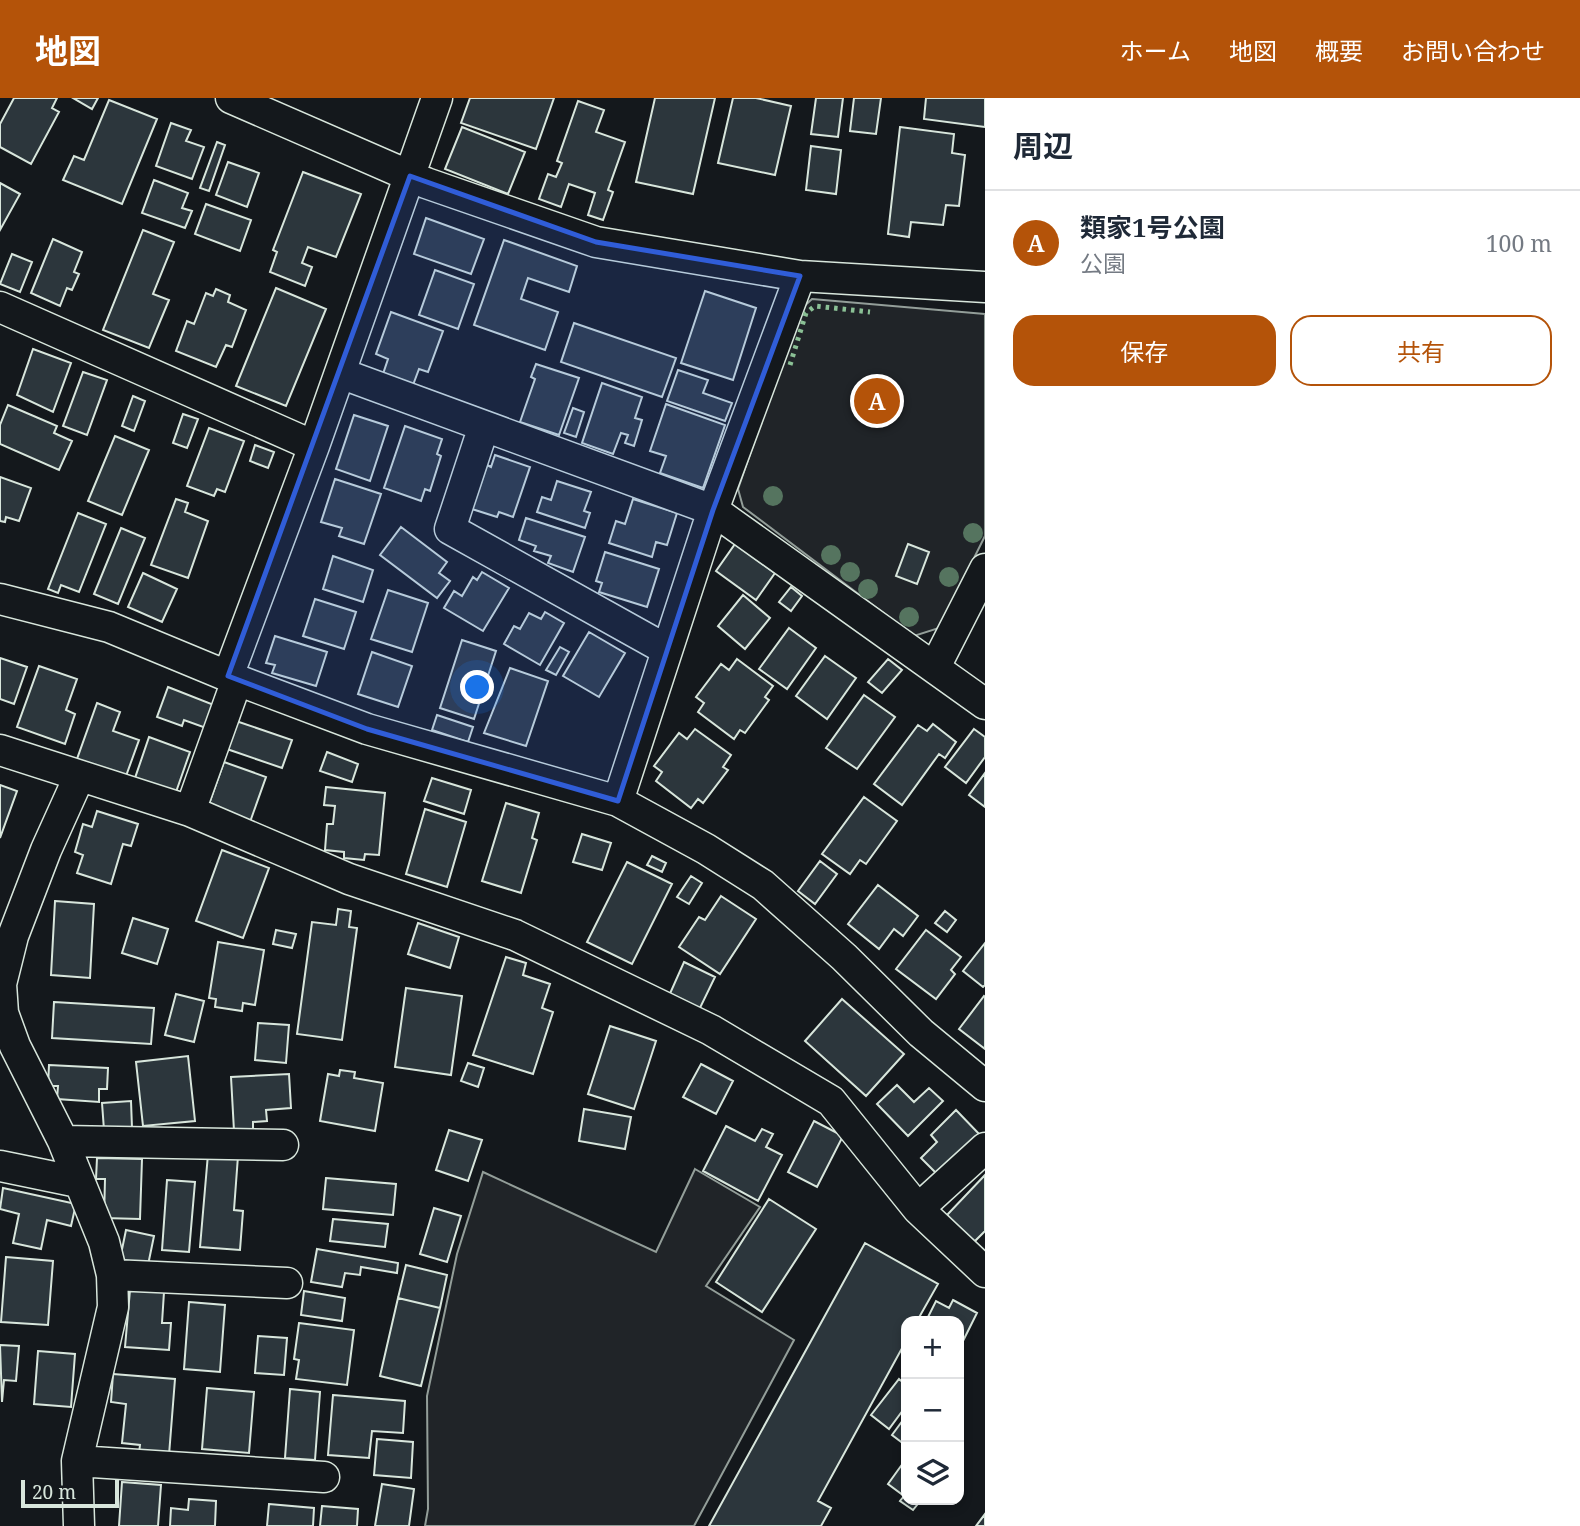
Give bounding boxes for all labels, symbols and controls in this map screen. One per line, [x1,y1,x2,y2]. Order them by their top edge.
text: 地図 [35,28,101,73]
text: ホーム [1120,34,1191,67]
text: 地図 [1229,34,1277,67]
text: 概要 [1315,34,1363,67]
text: お問い合わせ [1401,34,1545,67]
text: 周辺 [1013,125,1073,166]
text: 類家1号公園 [1080,209,1225,245]
text: A [1027,227,1045,259]
text: 100 m [1486,227,1552,259]
text: 公園 [1080,247,1126,279]
button: 保存 [1013,315,1276,386]
button: 共有 [1290,315,1552,386]
pin: A [854,375,900,427]
your location [460,670,494,704]
map controls [901,1316,964,1505]
button: + [901,1316,964,1379]
button: − [901,1379,964,1442]
button: layers [901,1442,964,1505]
scale bar [21,1477,119,1509]
text: 20 m [32,1479,76,1505]

